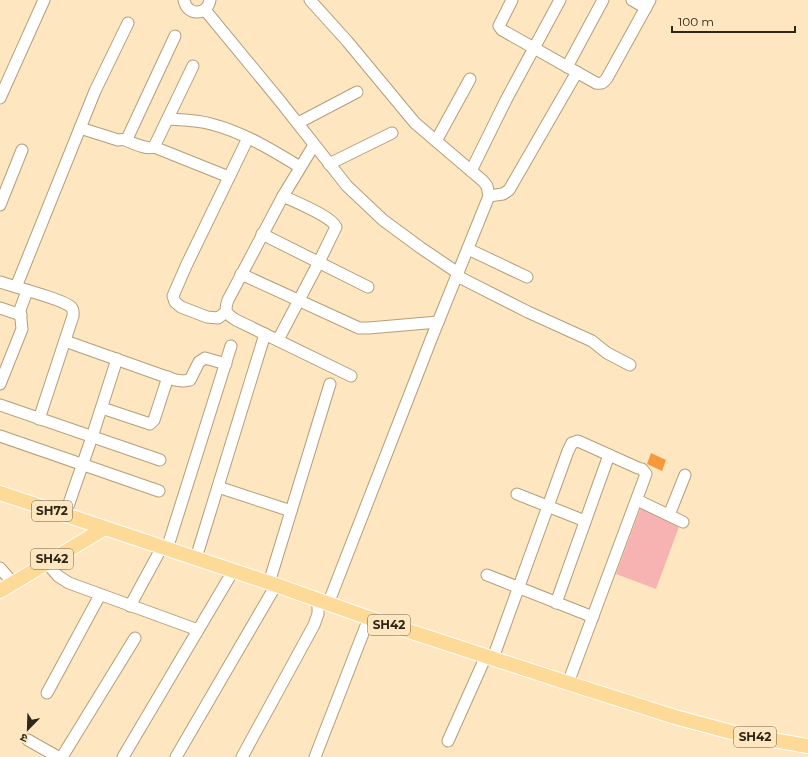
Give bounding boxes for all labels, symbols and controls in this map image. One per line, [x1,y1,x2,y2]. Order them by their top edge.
scale bar [672,8,795,34]
text: 100 m [678,14,714,29]
road number: SH72 [32,501,72,521]
road number: SH42 [31,549,73,569]
road number: SH42 [368,615,410,635]
north arrow [8,709,48,749]
road number: SH42 [734,727,776,747]
text: उ [18,730,30,746]

